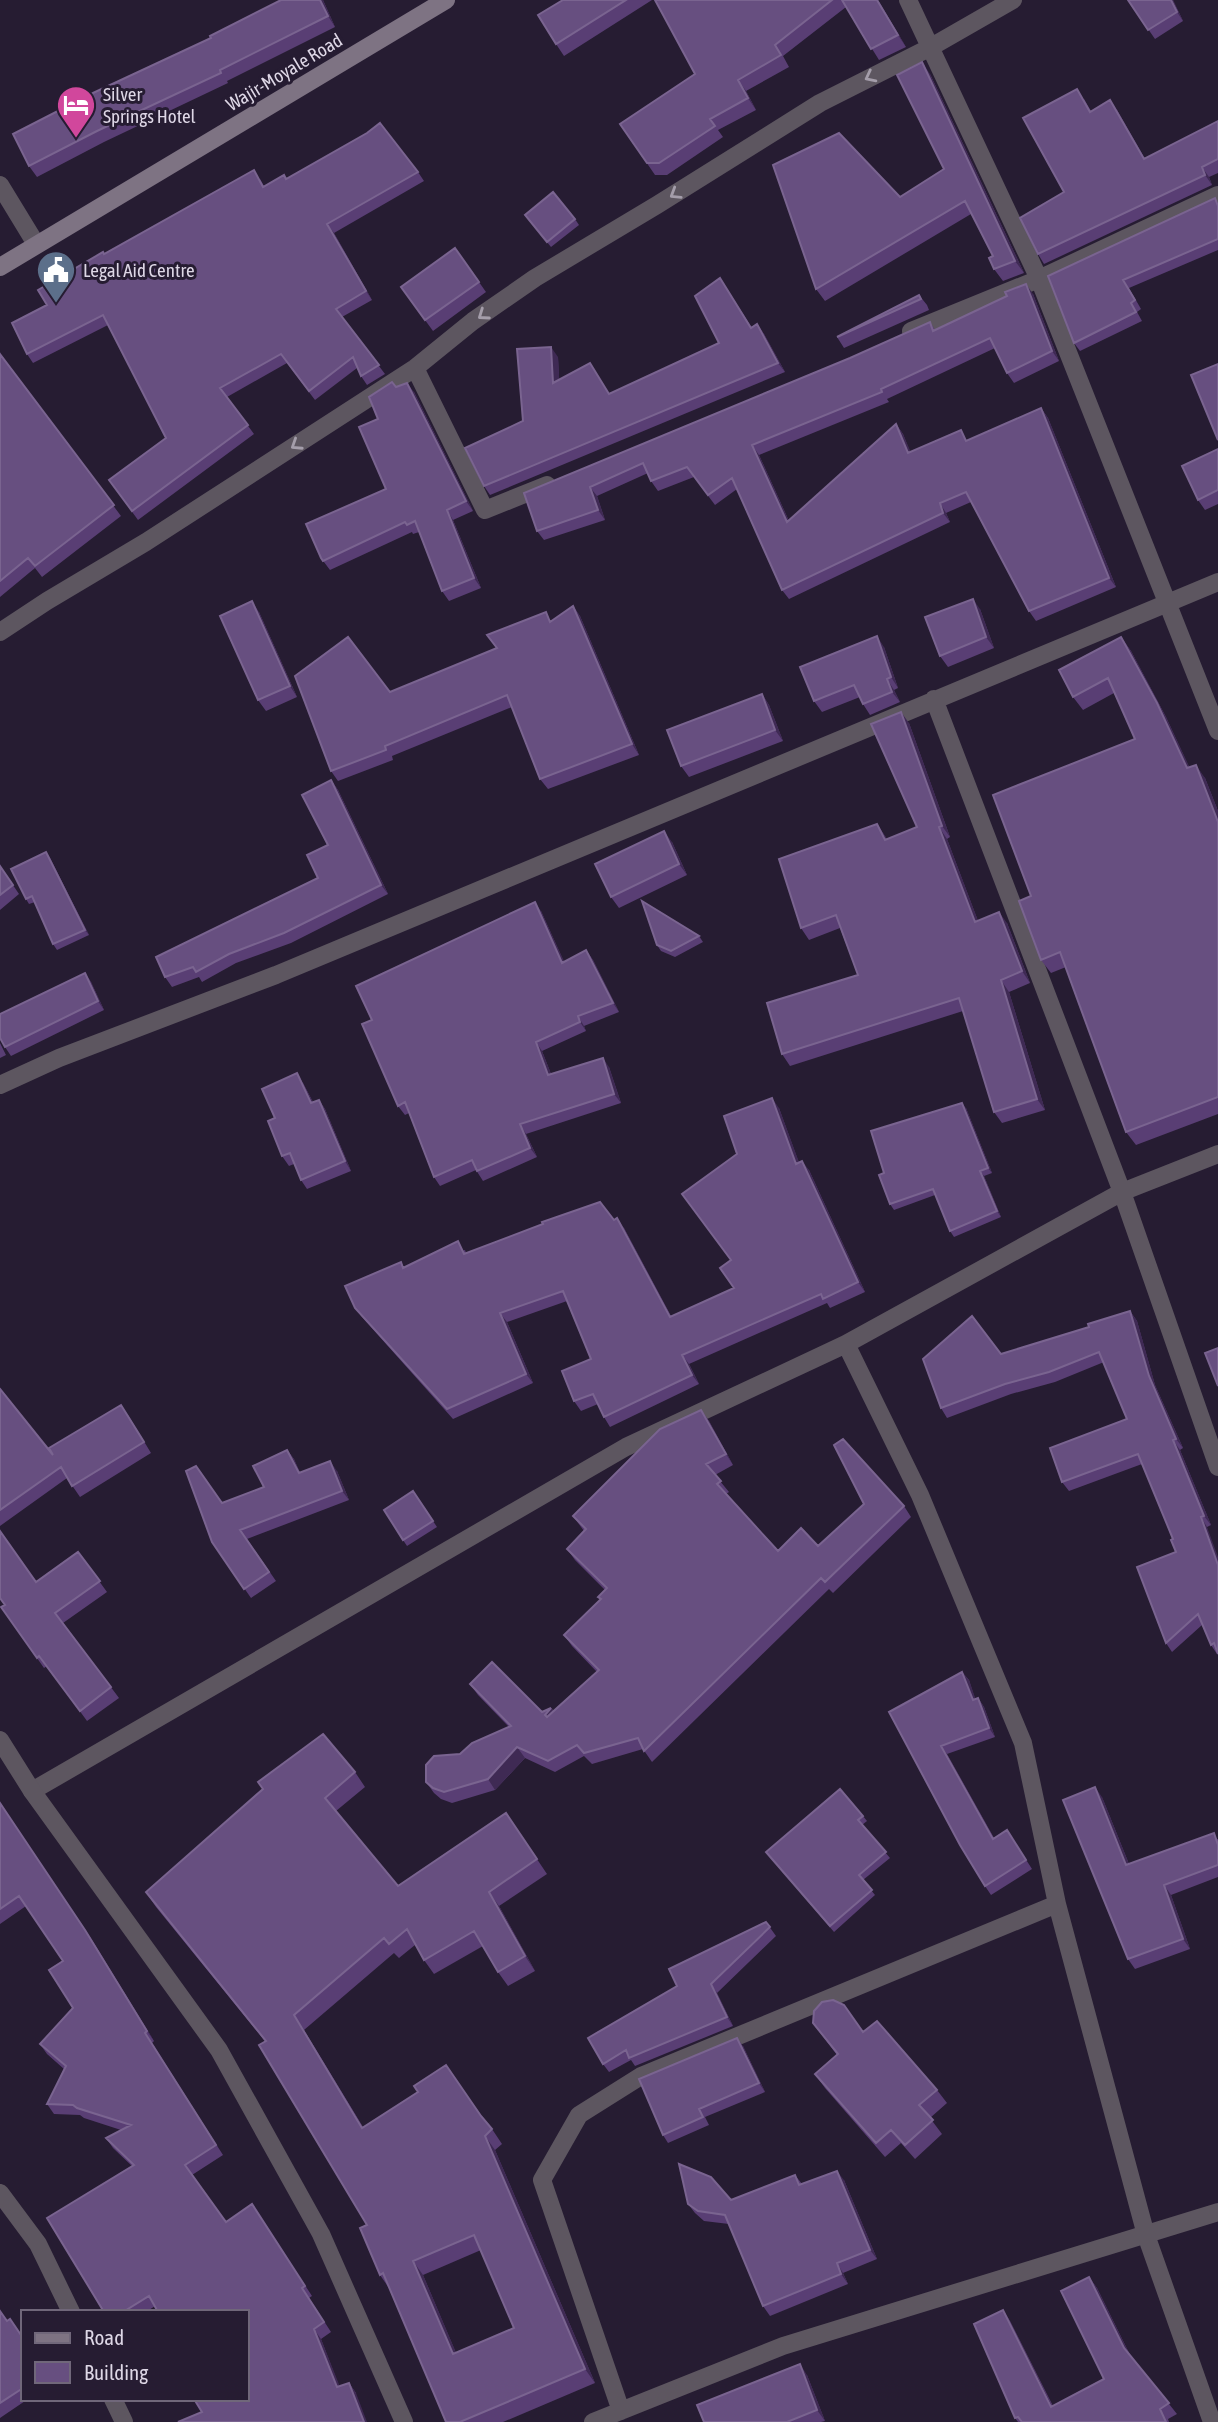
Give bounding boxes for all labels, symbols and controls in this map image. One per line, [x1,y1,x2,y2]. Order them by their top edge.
street label: Wajir-Moyale Road [222,29,346,115]
one-way arrow [865,69,877,83]
place label: Silver Springs Hotel [103,83,196,127]
hotel icon: Silver Springs Hotel [55,84,97,139]
one-way arrow [670,185,683,198]
public building icon: Legal Aid Centre [35,249,77,304]
place label: Legal Aid Centre [83,259,195,281]
one-way arrow [477,307,490,320]
one-way arrow [291,437,304,450]
legend [21,2310,248,2401]
text: Road [84,2325,124,2349]
text: Building [84,2360,148,2384]

